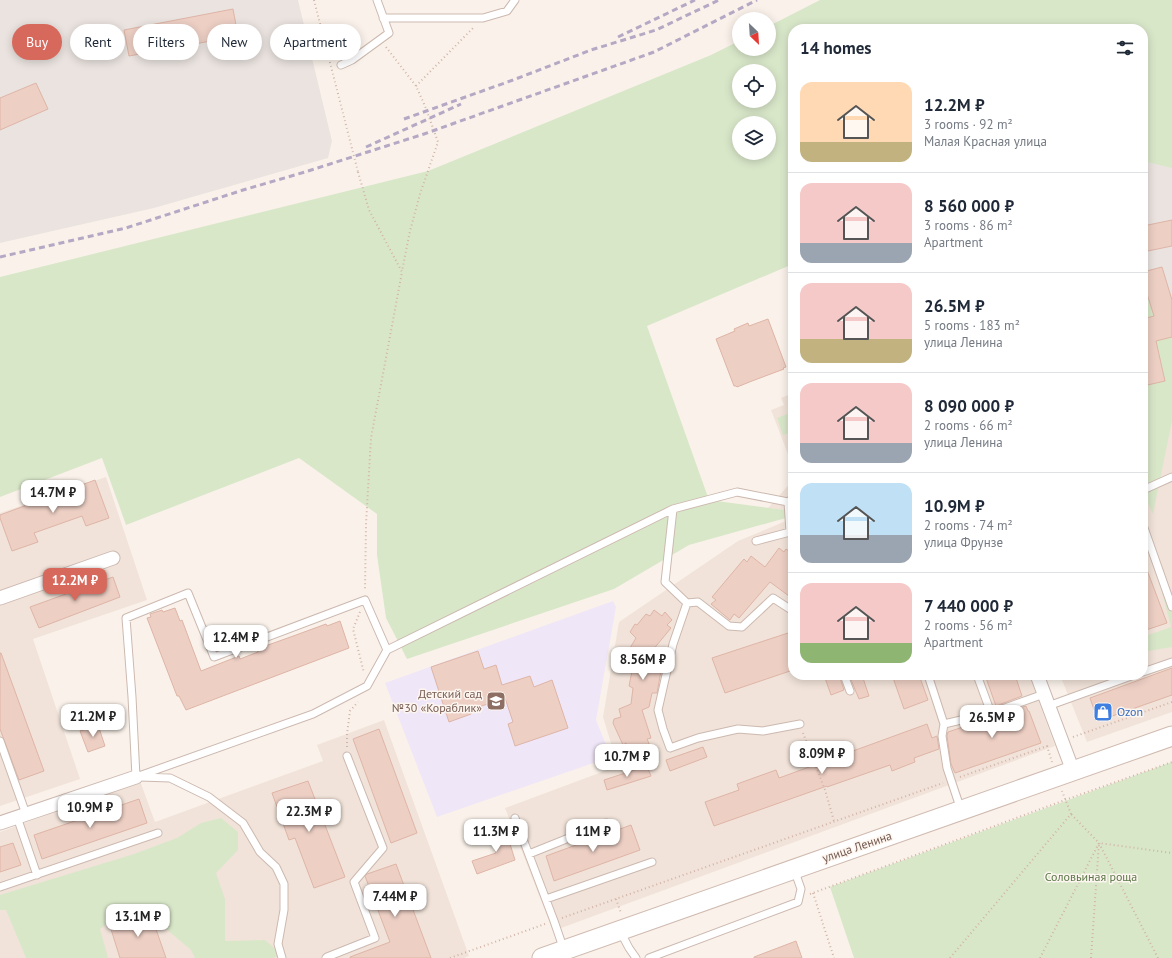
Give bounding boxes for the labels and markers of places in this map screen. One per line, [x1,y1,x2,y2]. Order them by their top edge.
pin: 14.7M ₽ [16,480,90,514]
pin: 12.2M ₽ [38,568,112,602]
pin: 12.4M ₽ [199,625,273,659]
pin: 8.56M ₽ [606,647,680,681]
place label: Детский сад №30 «Кораблик» [392,686,483,715]
school or university icon: Детский сад №30 «Кораблик» [485,690,507,712]
shop icon: Ozon [1092,701,1114,723]
pin: 21.2M ₽ [56,704,130,738]
place label: Ozon [1117,704,1143,719]
pin: 26.5M ₽ [955,705,1029,739]
pin: 8.09M ₽ [785,741,859,775]
pin: 10.7M ₽ [590,744,664,778]
pin: 10.9M ₽ [53,795,127,829]
pin: 22.3M ₽ [272,799,346,833]
pin: 11.3M ₽ [459,819,533,853]
pin: 11M ₽ [565,819,621,853]
pin: 7.44M ₽ [358,884,432,918]
pin: 13.1M ₽ [101,904,175,938]

